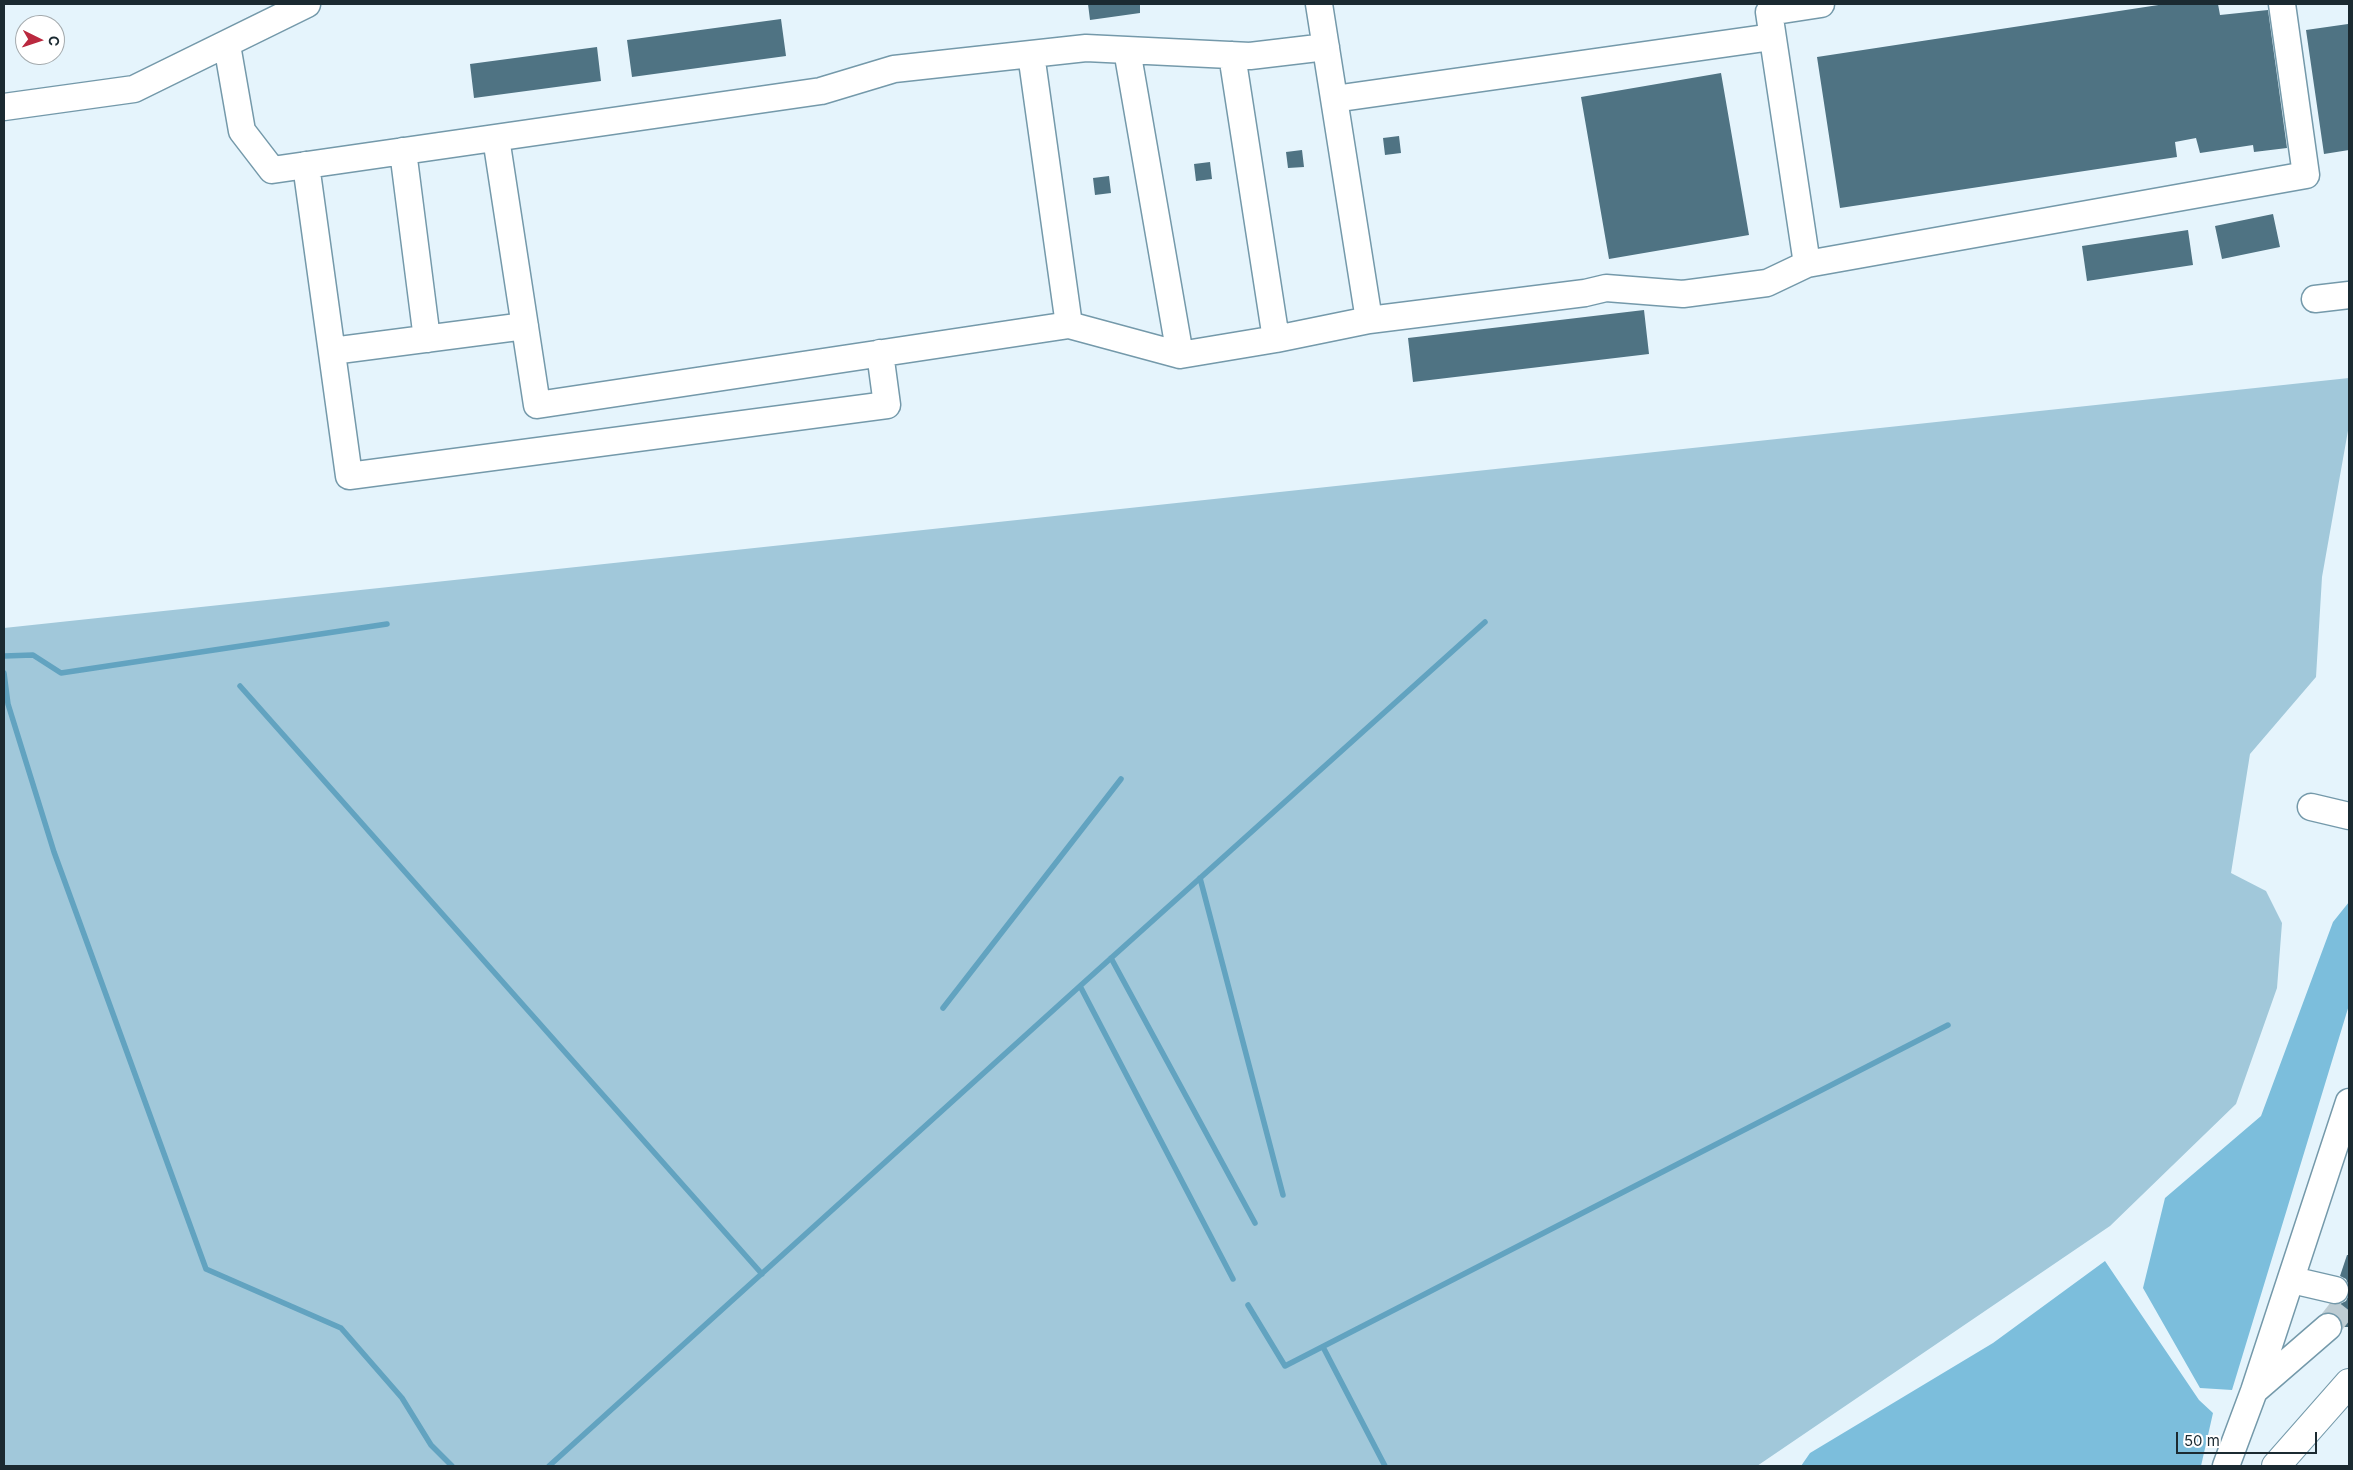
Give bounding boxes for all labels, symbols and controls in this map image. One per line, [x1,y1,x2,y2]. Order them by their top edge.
north arrow [15,15,65,65]
text: С [46,35,63,47]
scale bar [2178,1422,2319,1454]
text: 50 m [2184,1431,2220,1450]

